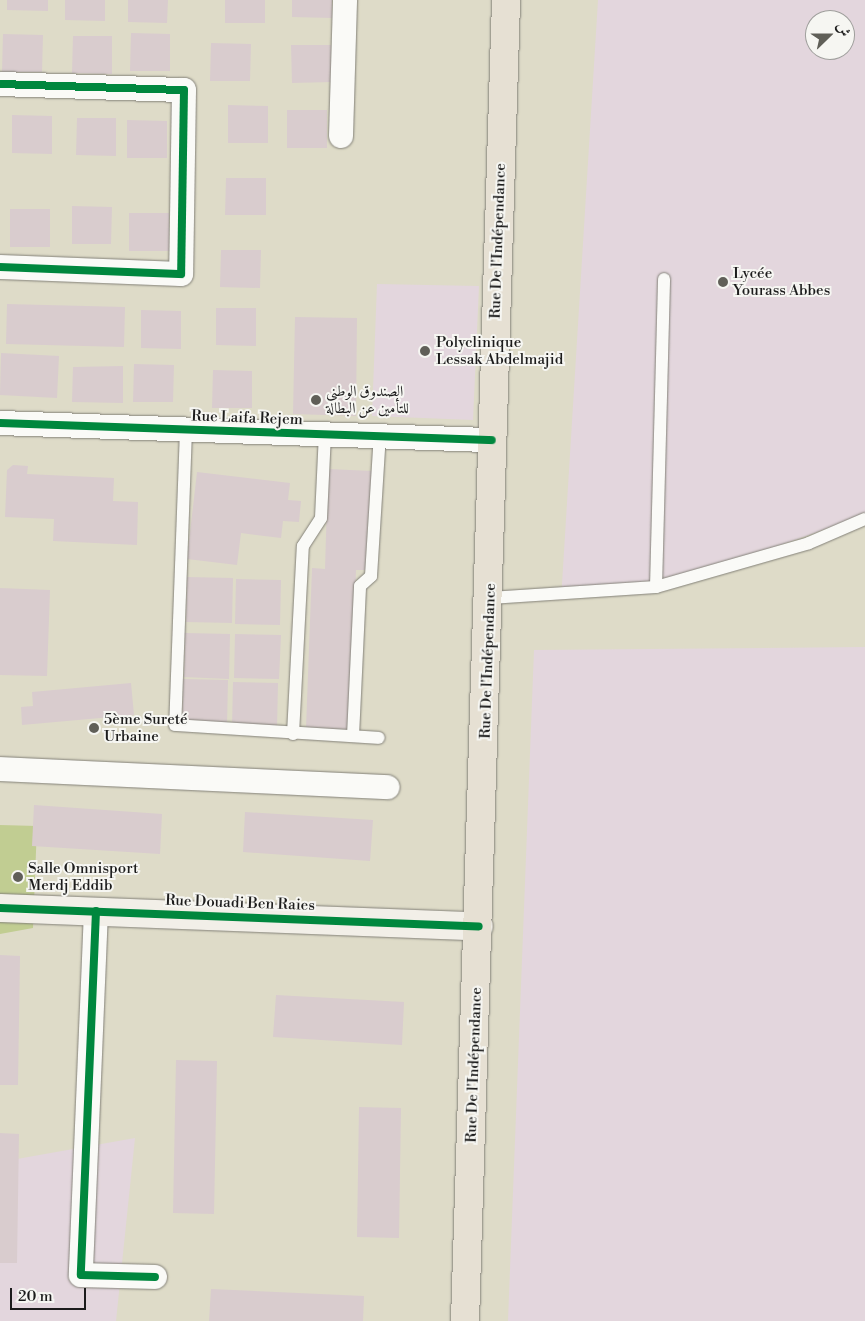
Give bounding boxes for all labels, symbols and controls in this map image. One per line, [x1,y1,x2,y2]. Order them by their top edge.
north arrow [805,10,855,60]
text: ش [832,20,854,40]
street label: Rue De l'Indépendance [486,163,510,319]
place label: Lycée Yourass Abbes [733,264,830,299]
marker: Lycée Yourass Abbes [717,276,729,288]
place label: Polyclinique Lessak Abdelmajid [436,333,563,368]
marker: Polyclinique Lessak Abdelmajid [418,344,432,358]
place label: الصندوق الوطني للتأمين عن البطالة [326,382,409,417]
marker: الصندوق الوطني للتأمين عن البطالة [310,394,322,406]
street label: Rue Laifa Rejem [191,407,303,429]
street label: Rue De l'Indépendance [476,583,500,739]
place label: 5ème Sureté Urbaine [104,710,188,745]
marker: 5ème Sureté Urbaine [88,722,100,734]
place label: Salle Omnisport Merdj Eddib [28,859,138,894]
marker: Salle Omnisport Merdj Eddib [12,871,24,883]
street label: Rue Douadi Ben Raies [165,891,315,915]
street label: Rue De l'Indépendance [462,987,486,1143]
scale bar [12,1278,89,1310]
text: 20 m [18,1287,53,1306]

